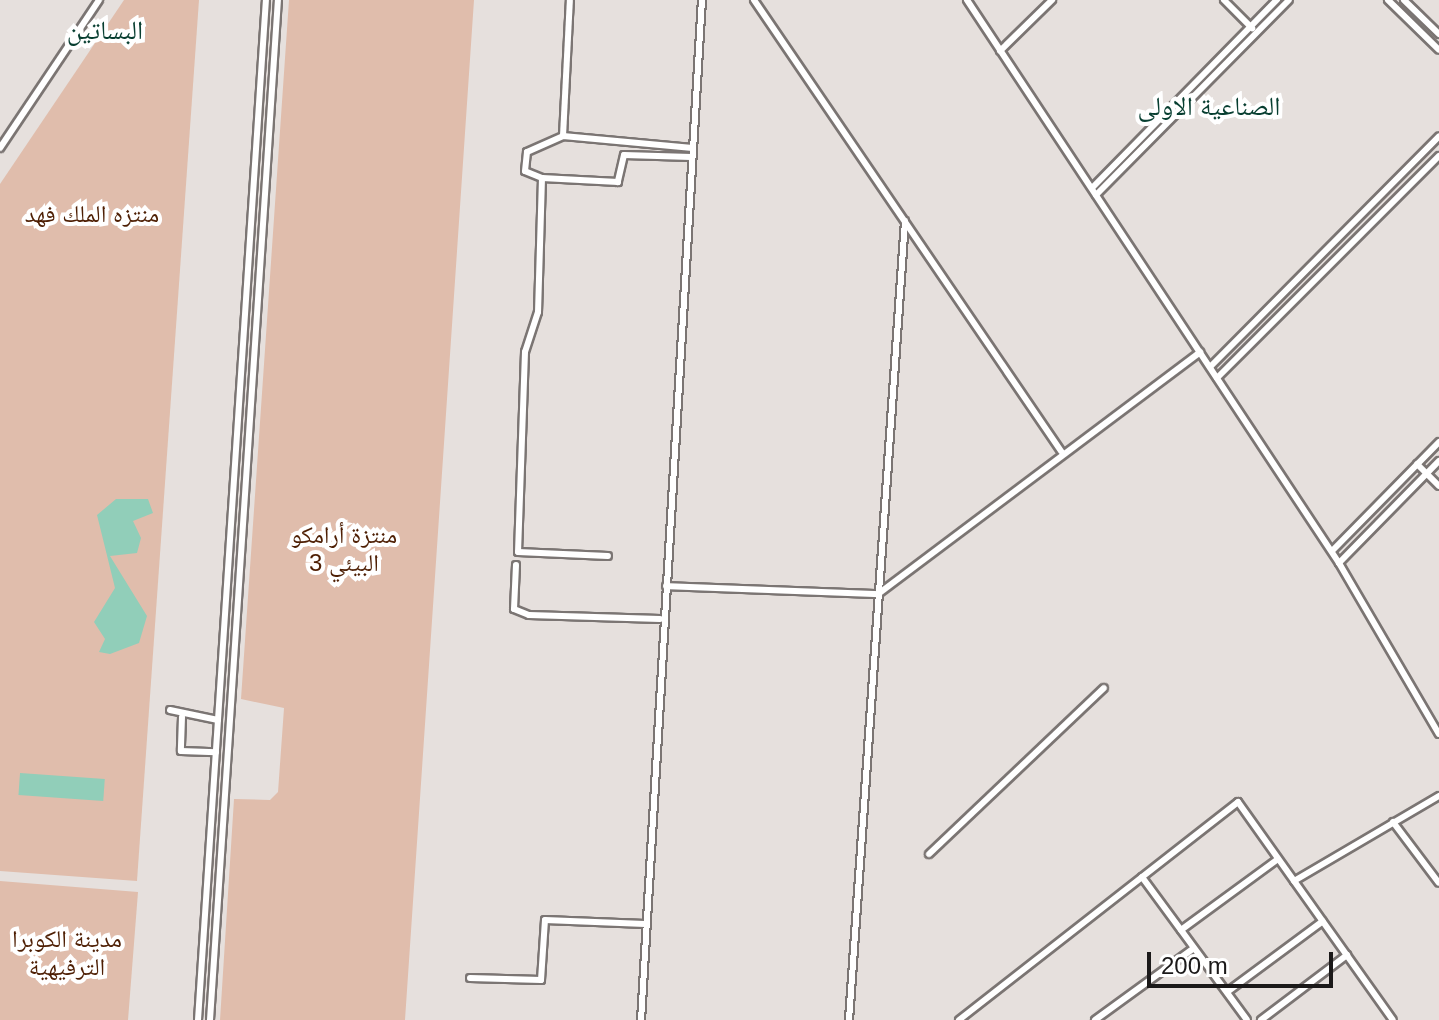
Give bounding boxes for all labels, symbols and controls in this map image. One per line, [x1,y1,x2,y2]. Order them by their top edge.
district label: البساتين [67,15,143,47]
district label: الصناعية الاولى [1138,91,1280,123]
park label: منتزه الملك فهد [25,200,159,228]
park label: منتزة أرامكو البيئي 3 [291,521,397,577]
park label: مدينة الكوبرا الترفيهية [12,925,122,981]
scale bar [1151,936,1337,986]
text: 200 m [1161,952,1228,979]

